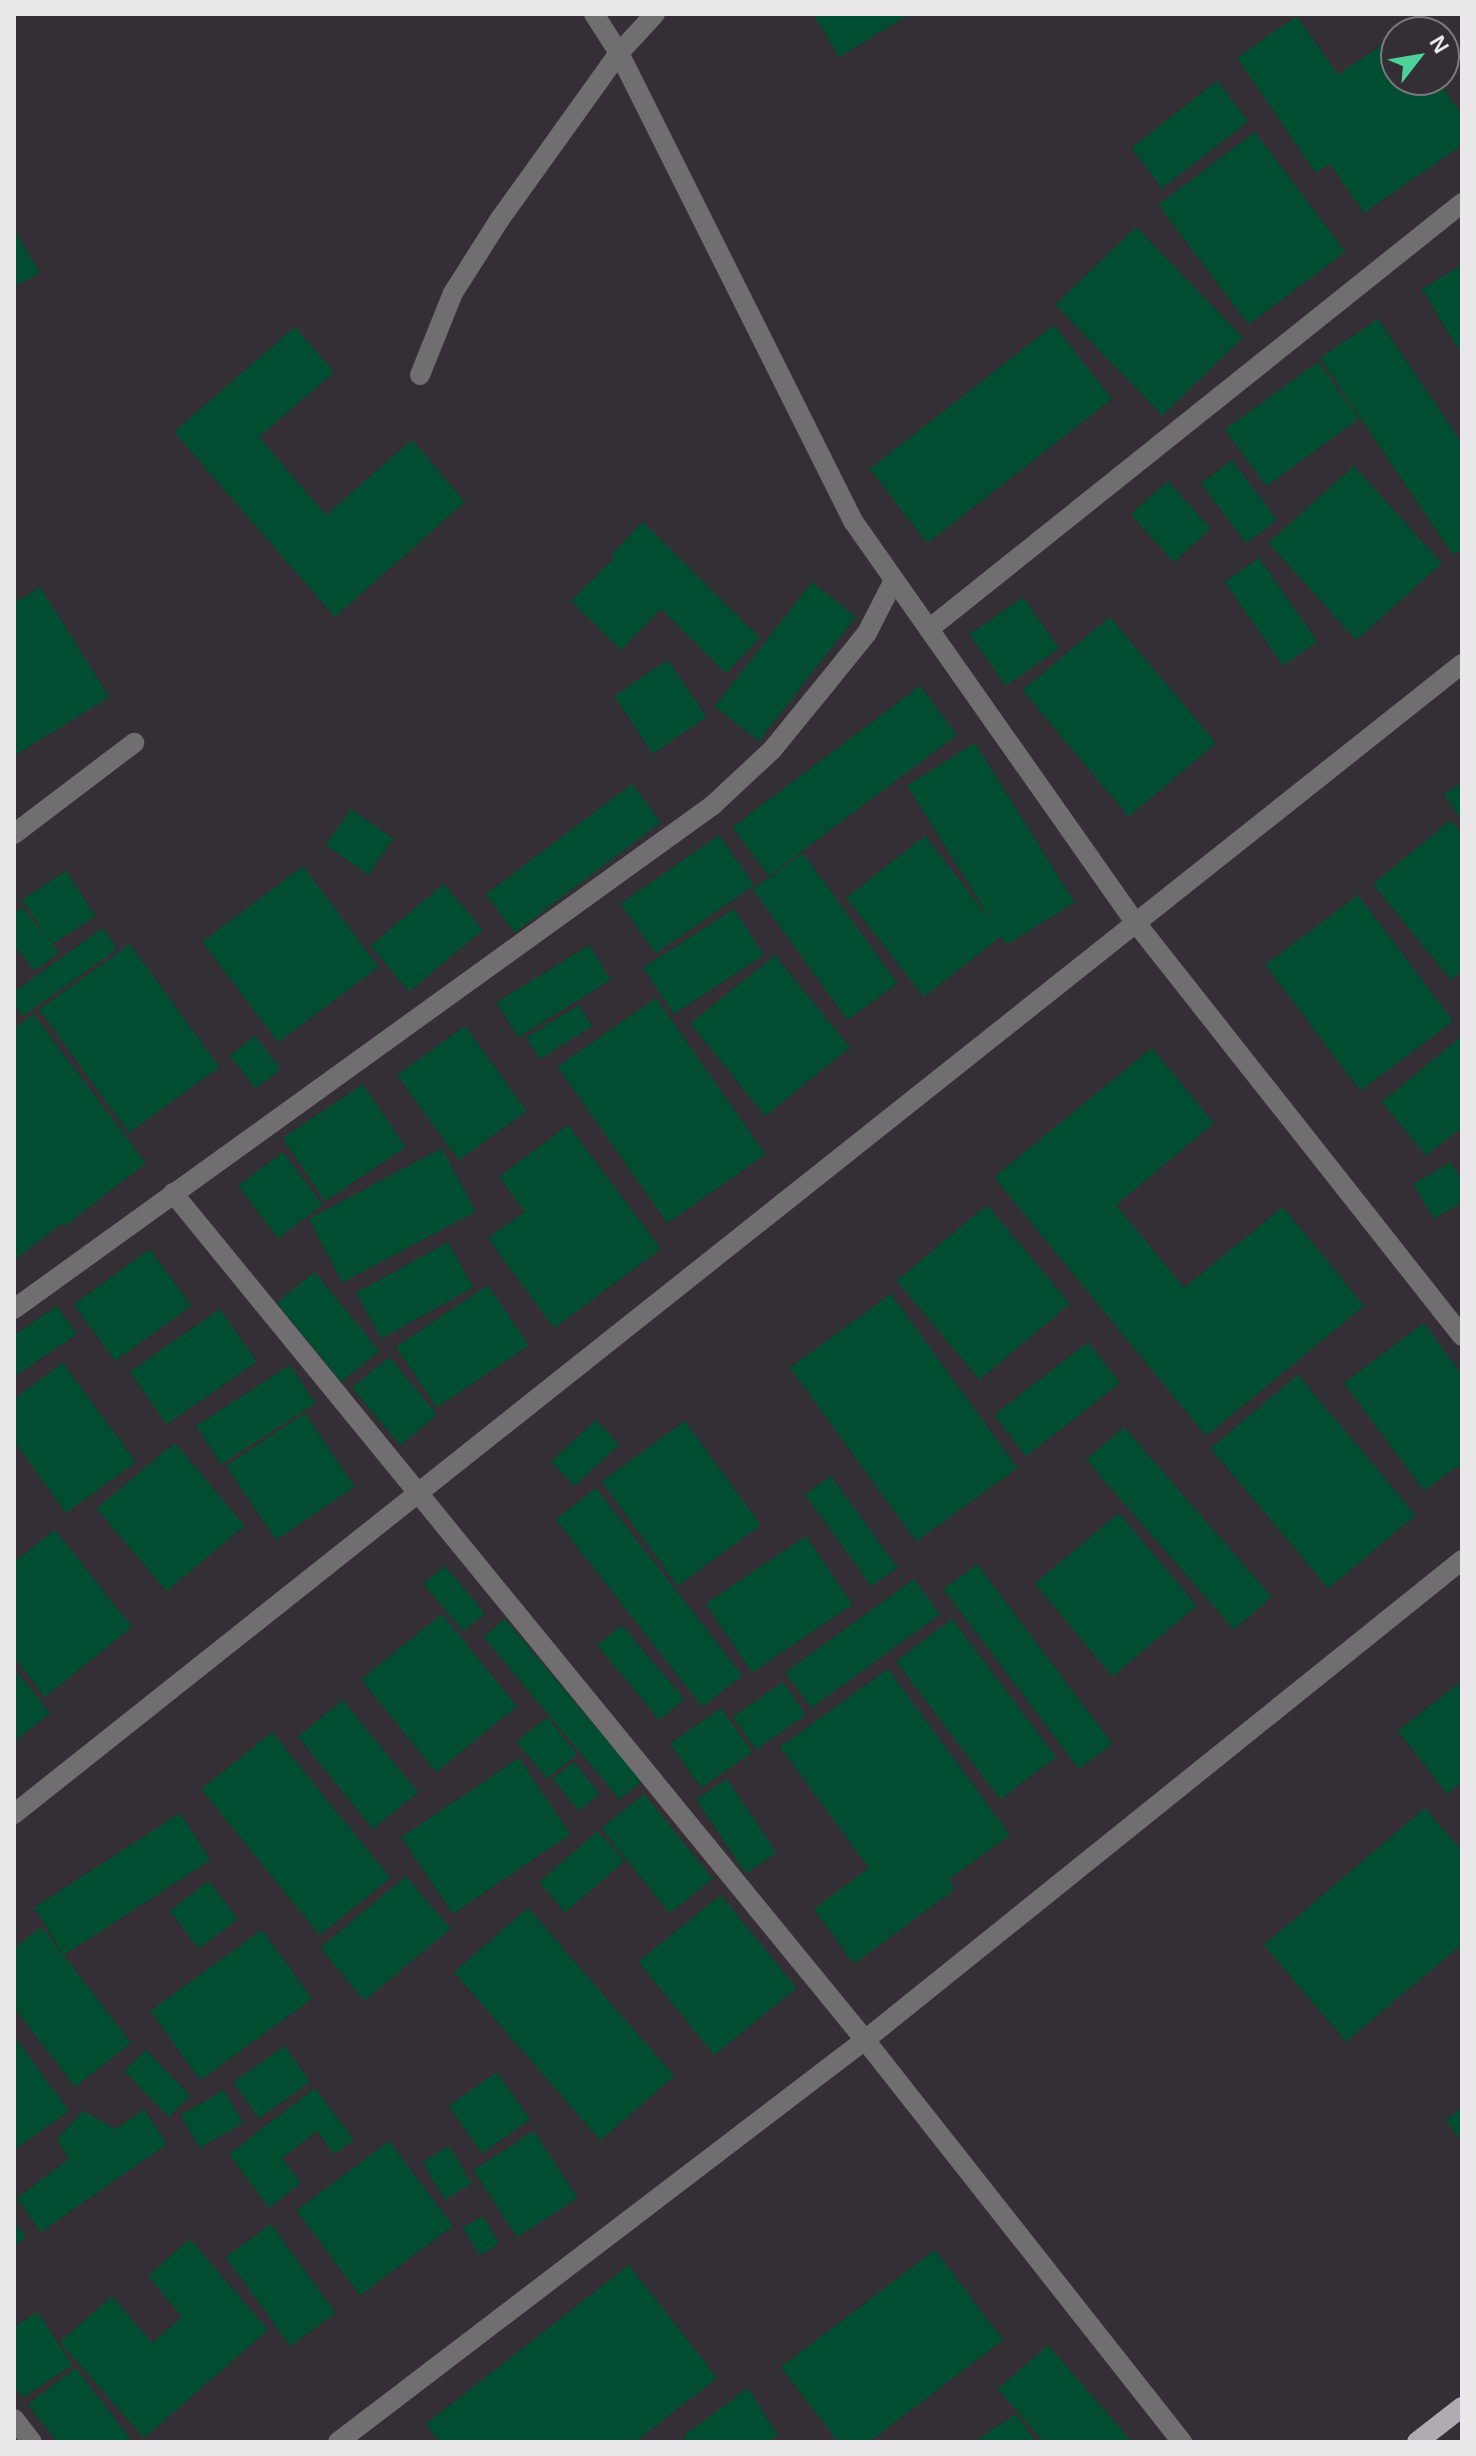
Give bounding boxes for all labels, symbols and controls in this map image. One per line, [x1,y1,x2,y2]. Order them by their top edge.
north arrow [1380,16,1460,96]
text: N [1424,31,1454,58]

